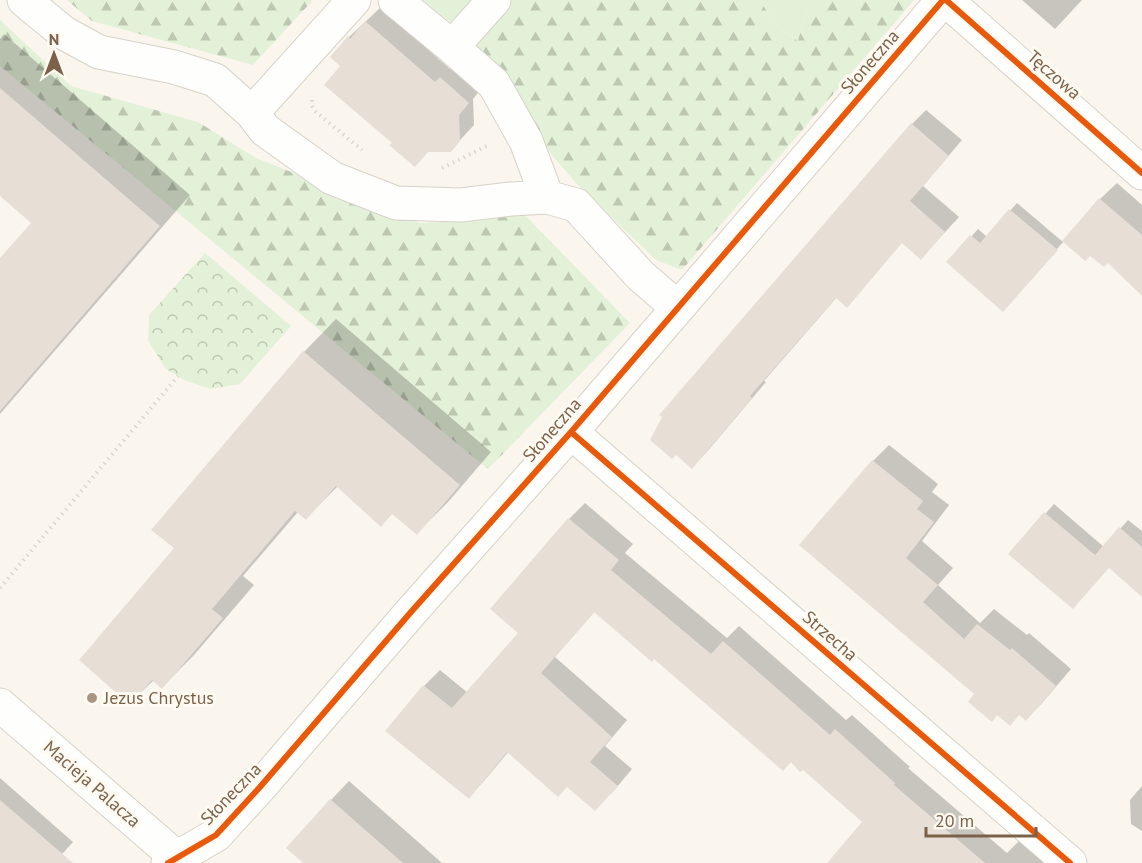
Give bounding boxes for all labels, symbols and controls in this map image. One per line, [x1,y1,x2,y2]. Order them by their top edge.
north arrow [24,24,84,84]
street label: Słoneczna [835,25,904,99]
text: N [49,29,59,49]
street label: Tęczowa [1023,45,1086,104]
street label: Słoneczna [517,393,586,467]
street label: Strzecha [798,605,863,666]
place label: Jezus Chrystus [103,686,214,709]
marker: Jezus Chrystus [85,691,99,705]
street label: Macieja Palacza [39,735,146,832]
street label: Słoneczna [195,758,266,830]
scale bar [926,800,1036,838]
text: 20 m [935,809,974,832]

